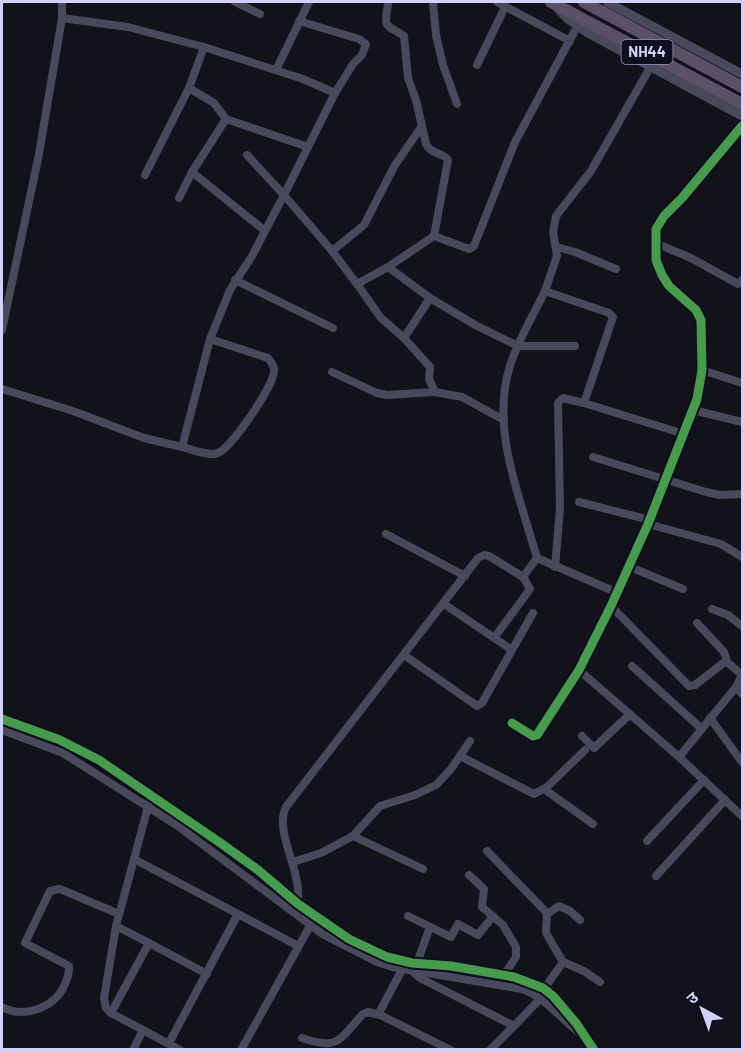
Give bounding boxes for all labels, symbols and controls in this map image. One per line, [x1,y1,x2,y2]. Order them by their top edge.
road number: NH44 [622,40,672,64]
north arrow [672,979,732,1039]
text: उ [682,987,702,1008]

